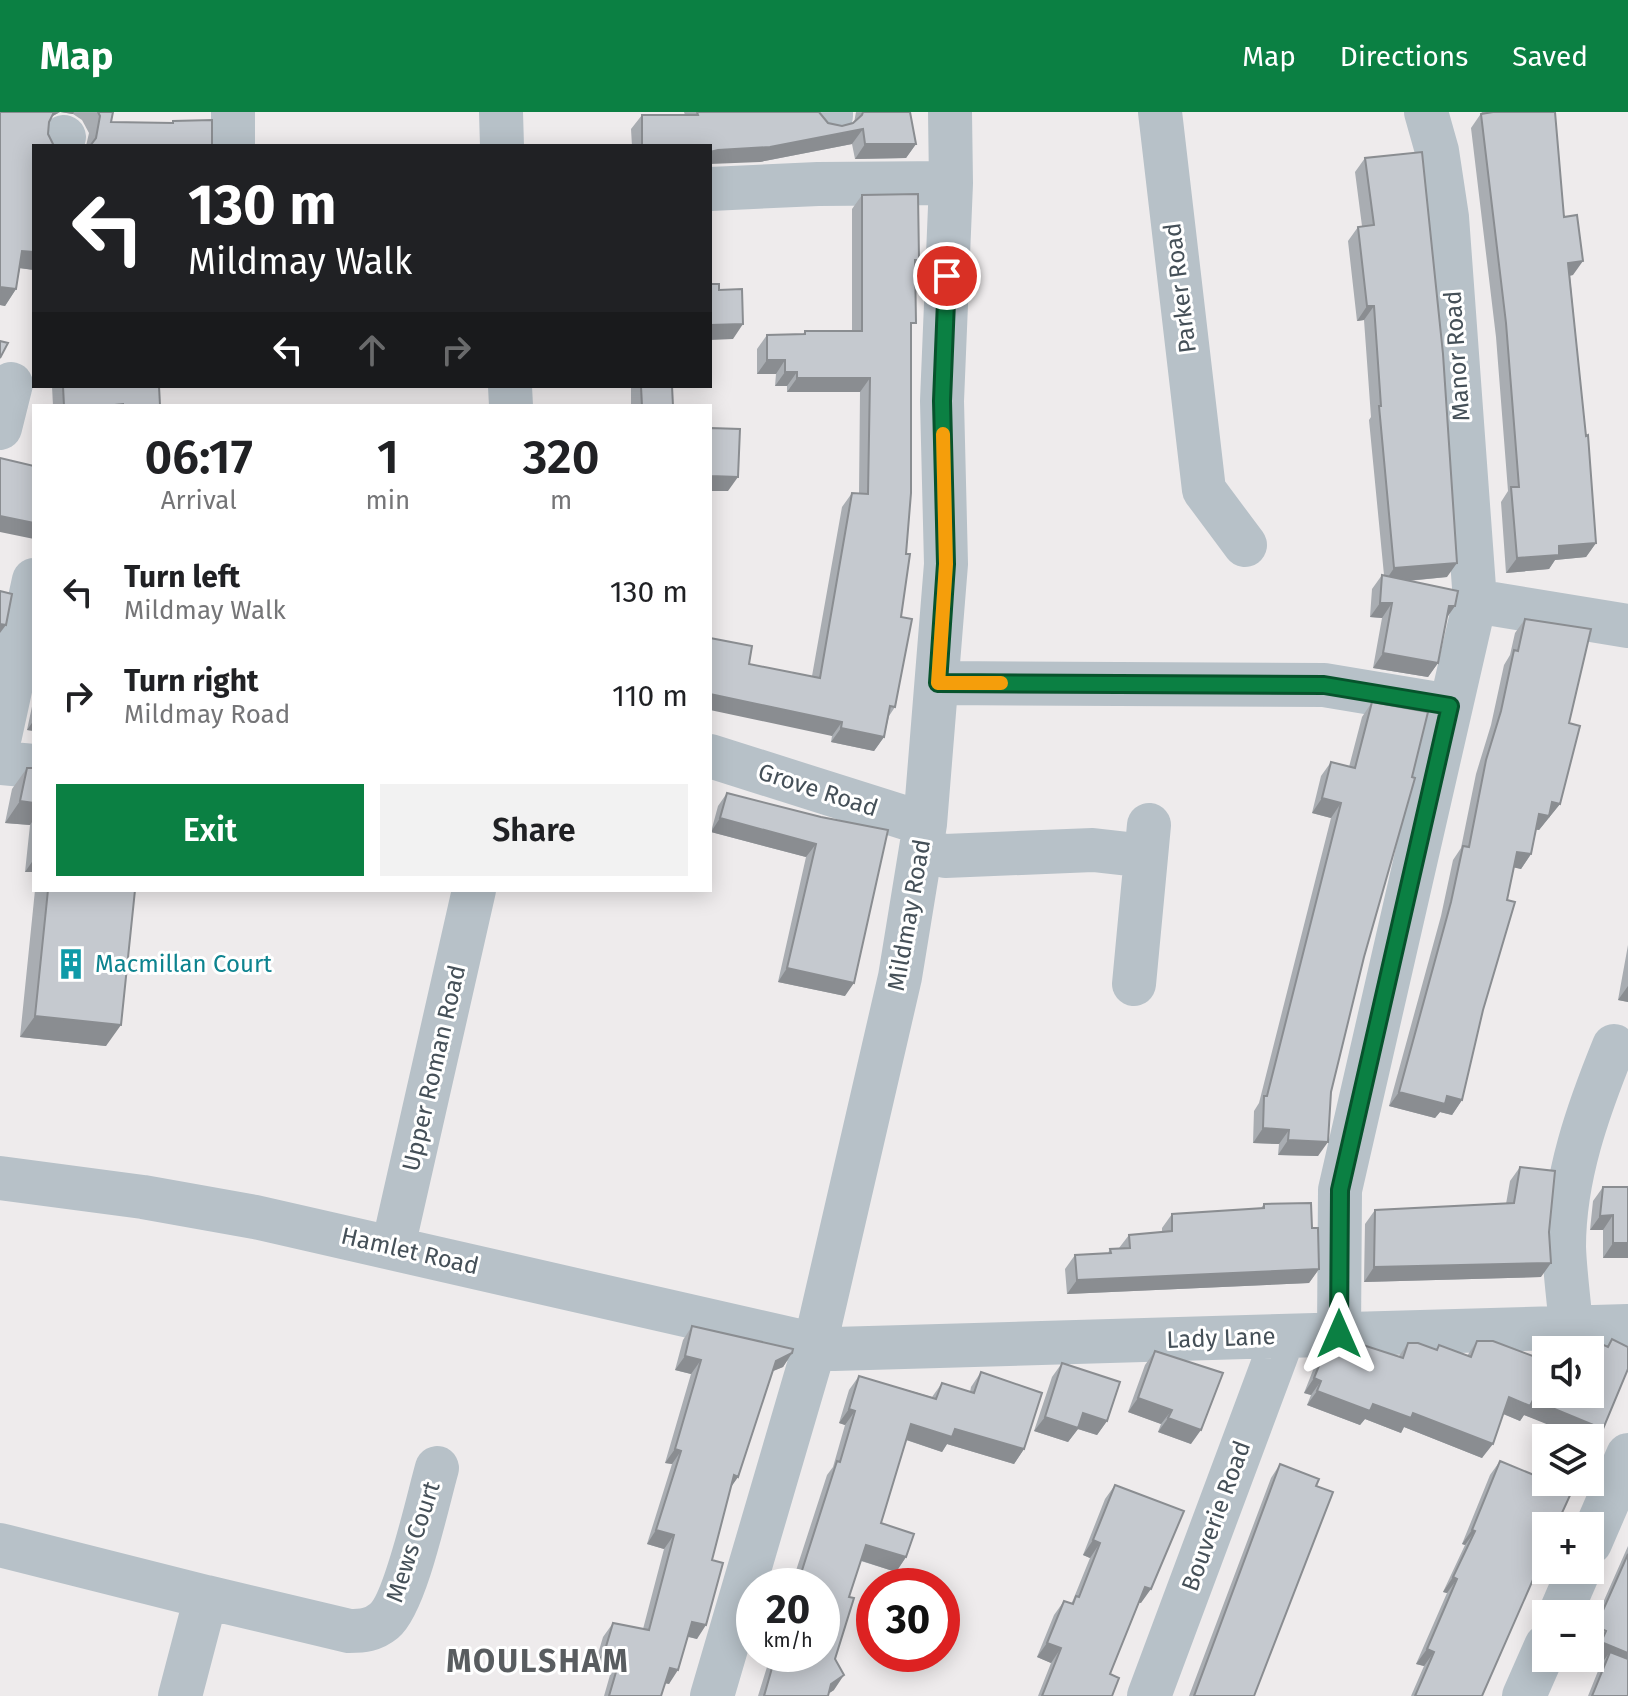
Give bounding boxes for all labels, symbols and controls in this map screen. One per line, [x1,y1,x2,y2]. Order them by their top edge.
text: Map [40,33,113,79]
text: Map [1242,40,1296,73]
text: Directions [1340,40,1468,73]
text: Saved [1512,40,1588,73]
text: 130 m [188,172,336,239]
icon: left [56,176,160,280]
street label: Parker Road [1158,221,1202,355]
text: Mildmay Walk [188,240,412,284]
pin [913,242,981,310]
icon: arrive [925,254,969,298]
street label: Manor Road [1438,290,1476,422]
icon: left [266,328,310,372]
icon: ahead [350,328,394,372]
icon: right [434,328,478,372]
text: 06:17 [145,428,253,486]
text: 1 [377,428,399,486]
text: 320 [523,428,599,486]
text: Arrival [161,485,237,516]
text: min [365,485,410,516]
text: m [550,485,572,516]
text: Turn left [124,559,240,595]
icon: left [56,570,100,614]
text: 130 m [610,574,688,610]
text: Mildmay Walk [124,595,286,626]
text: Turn right [124,663,259,699]
icon: right [56,674,100,718]
text: 110 m [612,678,688,714]
text: Mildmay Road [124,699,290,730]
street label: Grove Road [755,758,881,822]
button: Exit [56,784,364,876]
button: Share [380,784,688,876]
street label: Mildmay Road [882,837,936,993]
building icon: Macmillan Court [54,947,88,981]
place label: Macmillan Court [95,950,272,978]
street label: Upper Roman Road [397,962,471,1174]
street label: Hamlet Road [338,1222,482,1280]
position arrow [1297,1292,1381,1376]
street label: Lady Lane [1166,1322,1276,1354]
map controls [1532,1336,1604,1672]
button: sound [1532,1336,1604,1408]
button: layers [1532,1424,1604,1496]
street label: Bouverie Road [1176,1437,1256,1595]
street label: Mews Court [380,1478,446,1606]
button: + [1532,1512,1604,1584]
speed limit sign: 30 [856,1568,960,1672]
text: 20 [766,1586,810,1634]
button: − [1532,1600,1604,1672]
text: km/h [763,1628,813,1652]
district label: MOULSHAM [446,1642,630,1680]

